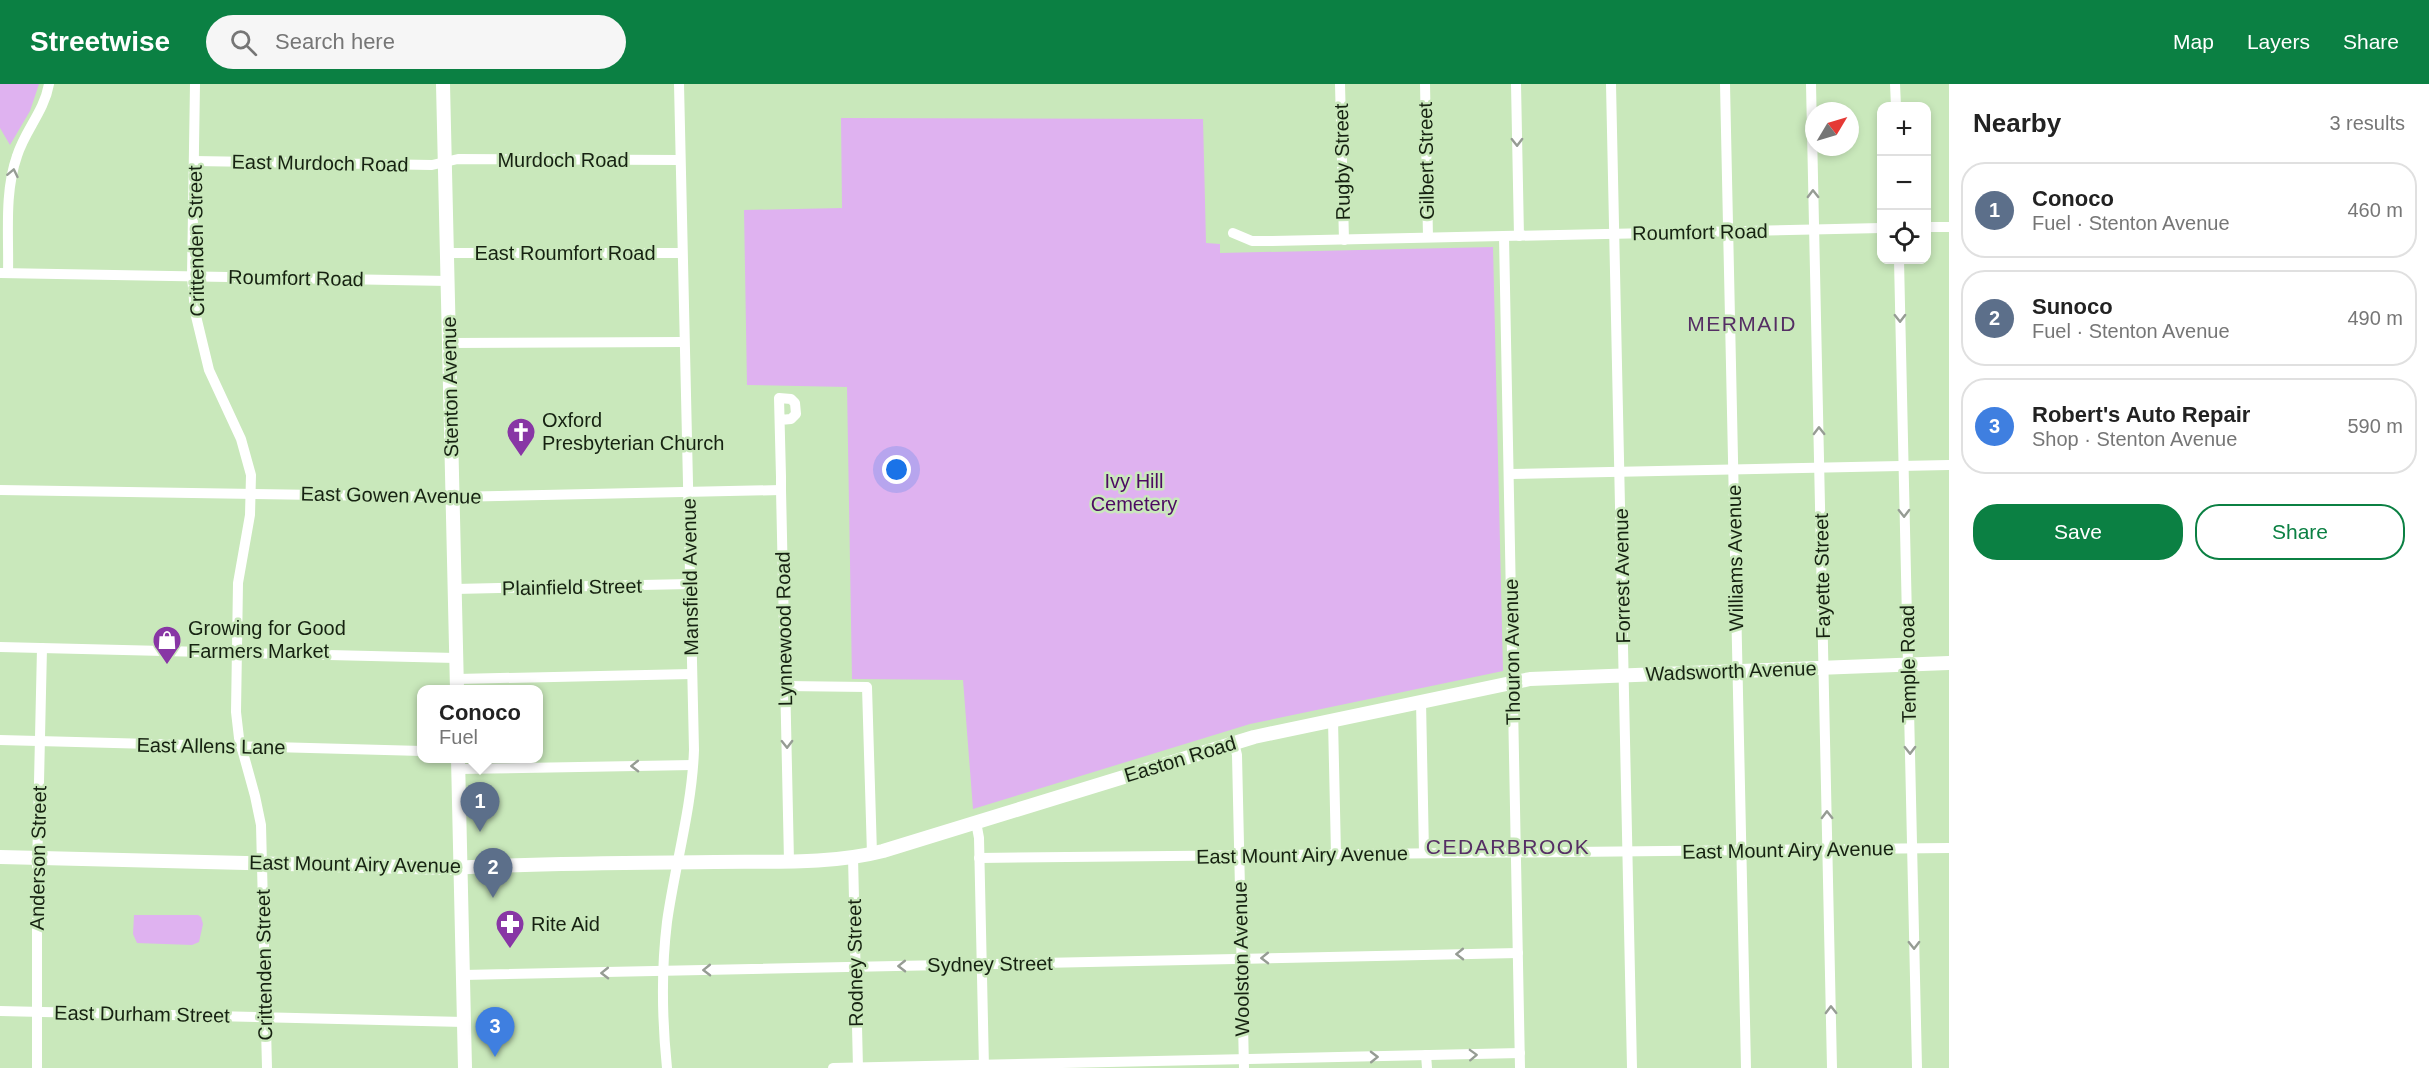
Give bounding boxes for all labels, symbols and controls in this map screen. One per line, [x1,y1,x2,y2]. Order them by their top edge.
search box [206,15,626,69]
text: Streetwise [30,26,170,57]
icon: search [227,26,260,59]
text: Search here [275,29,395,54]
text: Map [2173,30,2214,53]
text: Layers [2247,30,2310,53]
text: Share [2343,30,2399,53]
street label: Gilbert Street [1414,101,1438,220]
north arrow [1805,102,1859,156]
map controls [1877,102,1931,264]
button: + [1877,102,1931,156]
street label: Rugby Street [1330,103,1354,221]
text: Nearby [1973,108,2061,138]
text: 3 results [2329,112,2405,134]
one-way arrow [1511,138,1523,147]
street label: Murdoch Road [497,149,629,171]
street label: East Murdoch Road [231,150,409,176]
button: − [1877,156,1931,210]
street label: Crittenden Street [184,165,208,317]
one-way arrow [5,168,18,178]
text: Conoco [2032,186,2114,211]
one-way arrow [1807,189,1819,198]
text: 1 [1989,199,2000,221]
text: 460 m [2347,199,2403,221]
button: locate [1877,210,1931,264]
text: Fuel · Stenton Avenue [2032,212,2230,234]
street label: Roumfort Road [1632,220,1768,244]
street label: East Roumfort Road [474,242,656,264]
street label: Roumfort Road [228,266,364,290]
text: Sunoco [2032,294,2113,319]
text: 2 [1989,307,2000,329]
text: 490 m [2347,307,2403,329]
district label: MERMAID [1687,312,1797,335]
one-way arrow [1894,313,1907,322]
street label: Stenton Avenue [438,316,462,458]
text: Fuel · Stenton Avenue [2032,320,2230,342]
text: Robert's Auto Repair [2032,402,2250,427]
place label: Oxford Presbyterian Church [542,409,724,454]
text: 3 [1989,415,2000,437]
text: 590 m [2347,415,2403,437]
church icon: Oxford Presbyterian Church [505,416,537,458]
one-way arrow [1812,426,1825,435]
text: Shop · Stenton Avenue [2032,428,2237,450]
your location [882,455,911,484]
park label: Ivy Hill Cemetery [1091,470,1177,515]
street label: East Gowen Avenue [300,482,482,508]
street label: Williams Avenue [1723,485,1747,631]
street label: Mansfield Avenue [678,498,702,656]
button: Save [1973,504,2183,560]
button: Share [2195,504,2405,560]
street label: Forrest Avenue [1610,508,1634,644]
one-way arrow [1898,508,1911,517]
street label: Fayette Street [1810,513,1834,639]
street label: Lynnewood Road [772,551,796,707]
street label: Plainfield Street [502,575,643,599]
street label: Thouron Avenue [1500,579,1524,725]
street label: Temple Road [1896,605,1920,723]
place label: Growing for Good Farmers Market [188,617,346,662]
shop icon: Growing for Good Farmers Market [151,624,183,666]
street label: Wadsworth Avenue [1645,657,1817,685]
popup [417,685,543,763]
text: Conoco [439,700,521,725]
text: Fuel [439,726,478,748]
street label: Easton Road [1121,732,1239,786]
street label: East Allens Lane [136,734,286,758]
one-way arrow [780,740,793,749]
one-way arrow [1903,745,1916,754]
one-way arrow [630,760,639,772]
pin: 1 [460,782,500,832]
street label: Anderson Street [26,785,50,930]
one-way arrow [1820,810,1833,819]
district label: CEDARBROOK [1426,835,1590,858]
street label: East Mount Airy Avenue [1682,837,1894,863]
street label: East Mount Airy Avenue [1196,842,1408,868]
pin: 2 [474,848,512,898]
street label: East Mount Airy Avenue [249,851,461,877]
street label: Woolston Avenue [1229,881,1253,1037]
street label: Crittenden Street [252,889,276,1041]
street label: Rodney Street [843,898,867,1027]
pharmacy icon: Rite Aid [494,908,526,950]
place label: Rite Aid [531,913,600,935]
one-way arrow [1908,940,1920,949]
one-way arrow [1455,948,1464,961]
street label: Sydney Street [927,952,1053,976]
one-way arrow [1260,952,1269,964]
one-way arrow [897,960,906,972]
one-way arrow [702,963,711,976]
one-way arrow [600,967,609,979]
street label: East Durham Street [54,1001,230,1027]
one-way arrow [1824,1005,1837,1014]
pin: 3 [476,1008,514,1057]
one-way arrow [1469,1048,1478,1061]
one-way arrow [1370,1051,1379,1063]

